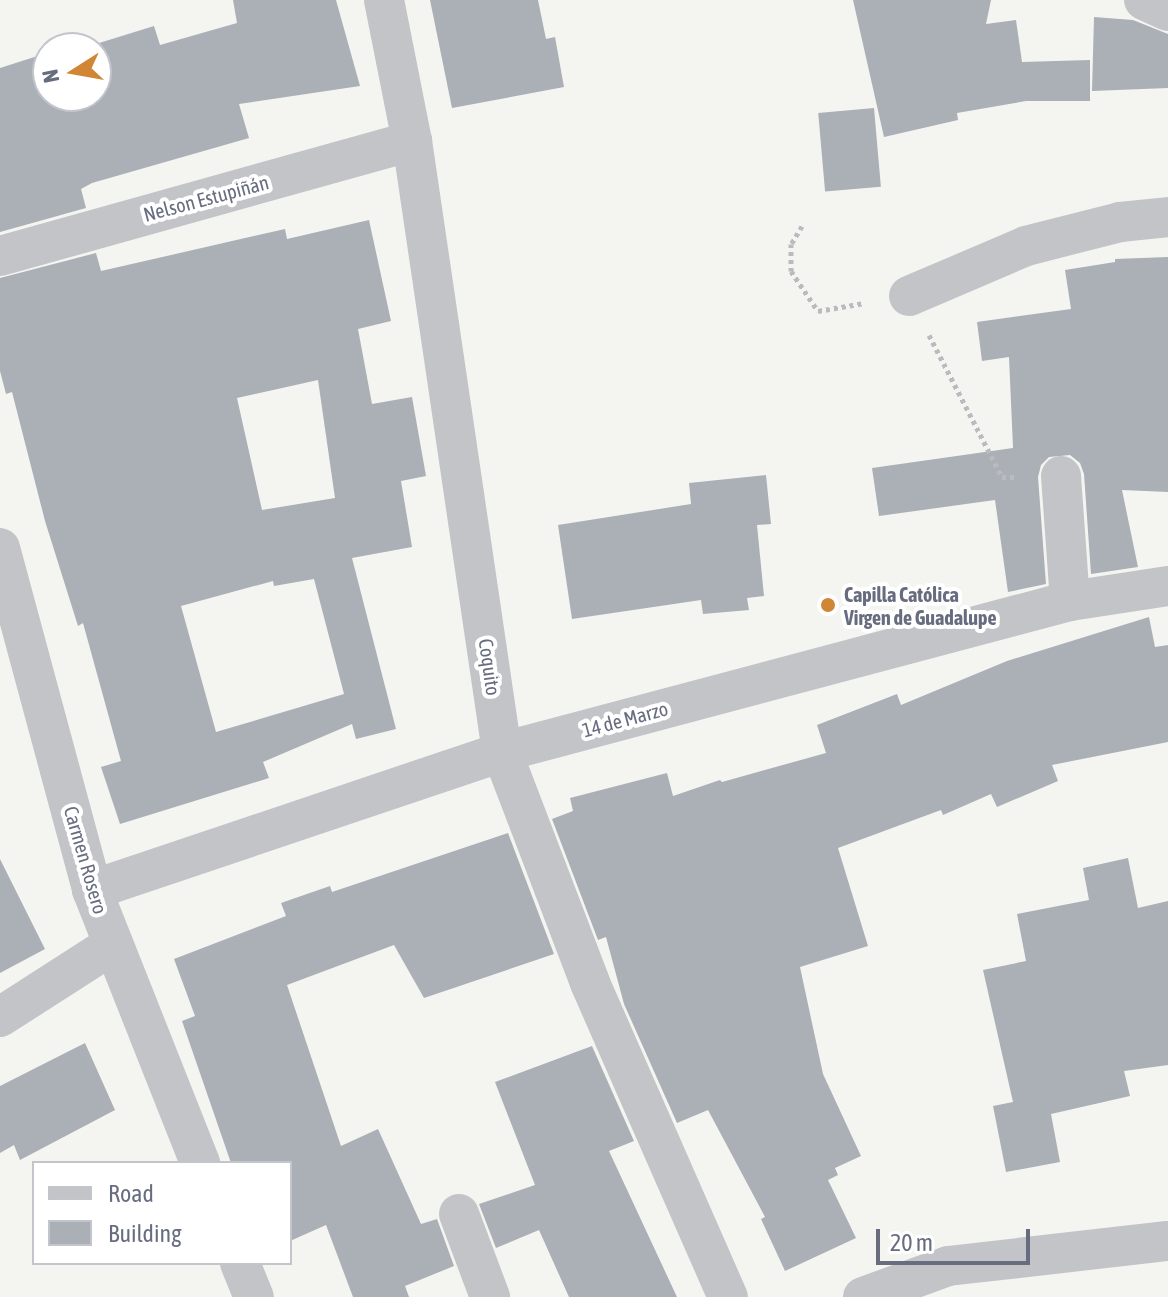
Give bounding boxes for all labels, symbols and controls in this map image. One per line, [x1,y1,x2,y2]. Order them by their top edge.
north arrow [32,32,112,112]
text: N [36,67,64,85]
street label: Nelson Estupiñán [141,170,271,226]
place label: Capilla Católica Virgen de Guadalupe [844,582,997,629]
marker: Capilla Católica Virgen de Guadalupe [819,596,837,614]
street label: Coquito [474,637,506,697]
street label: 14 de Marzo [579,696,671,742]
street label: Carmen Rosero [59,803,113,917]
legend [32,1161,292,1265]
text: Road [108,1180,154,1207]
scale bar [880,1213,1034,1263]
text: Building [108,1220,181,1247]
text: 20 m [890,1229,933,1256]

